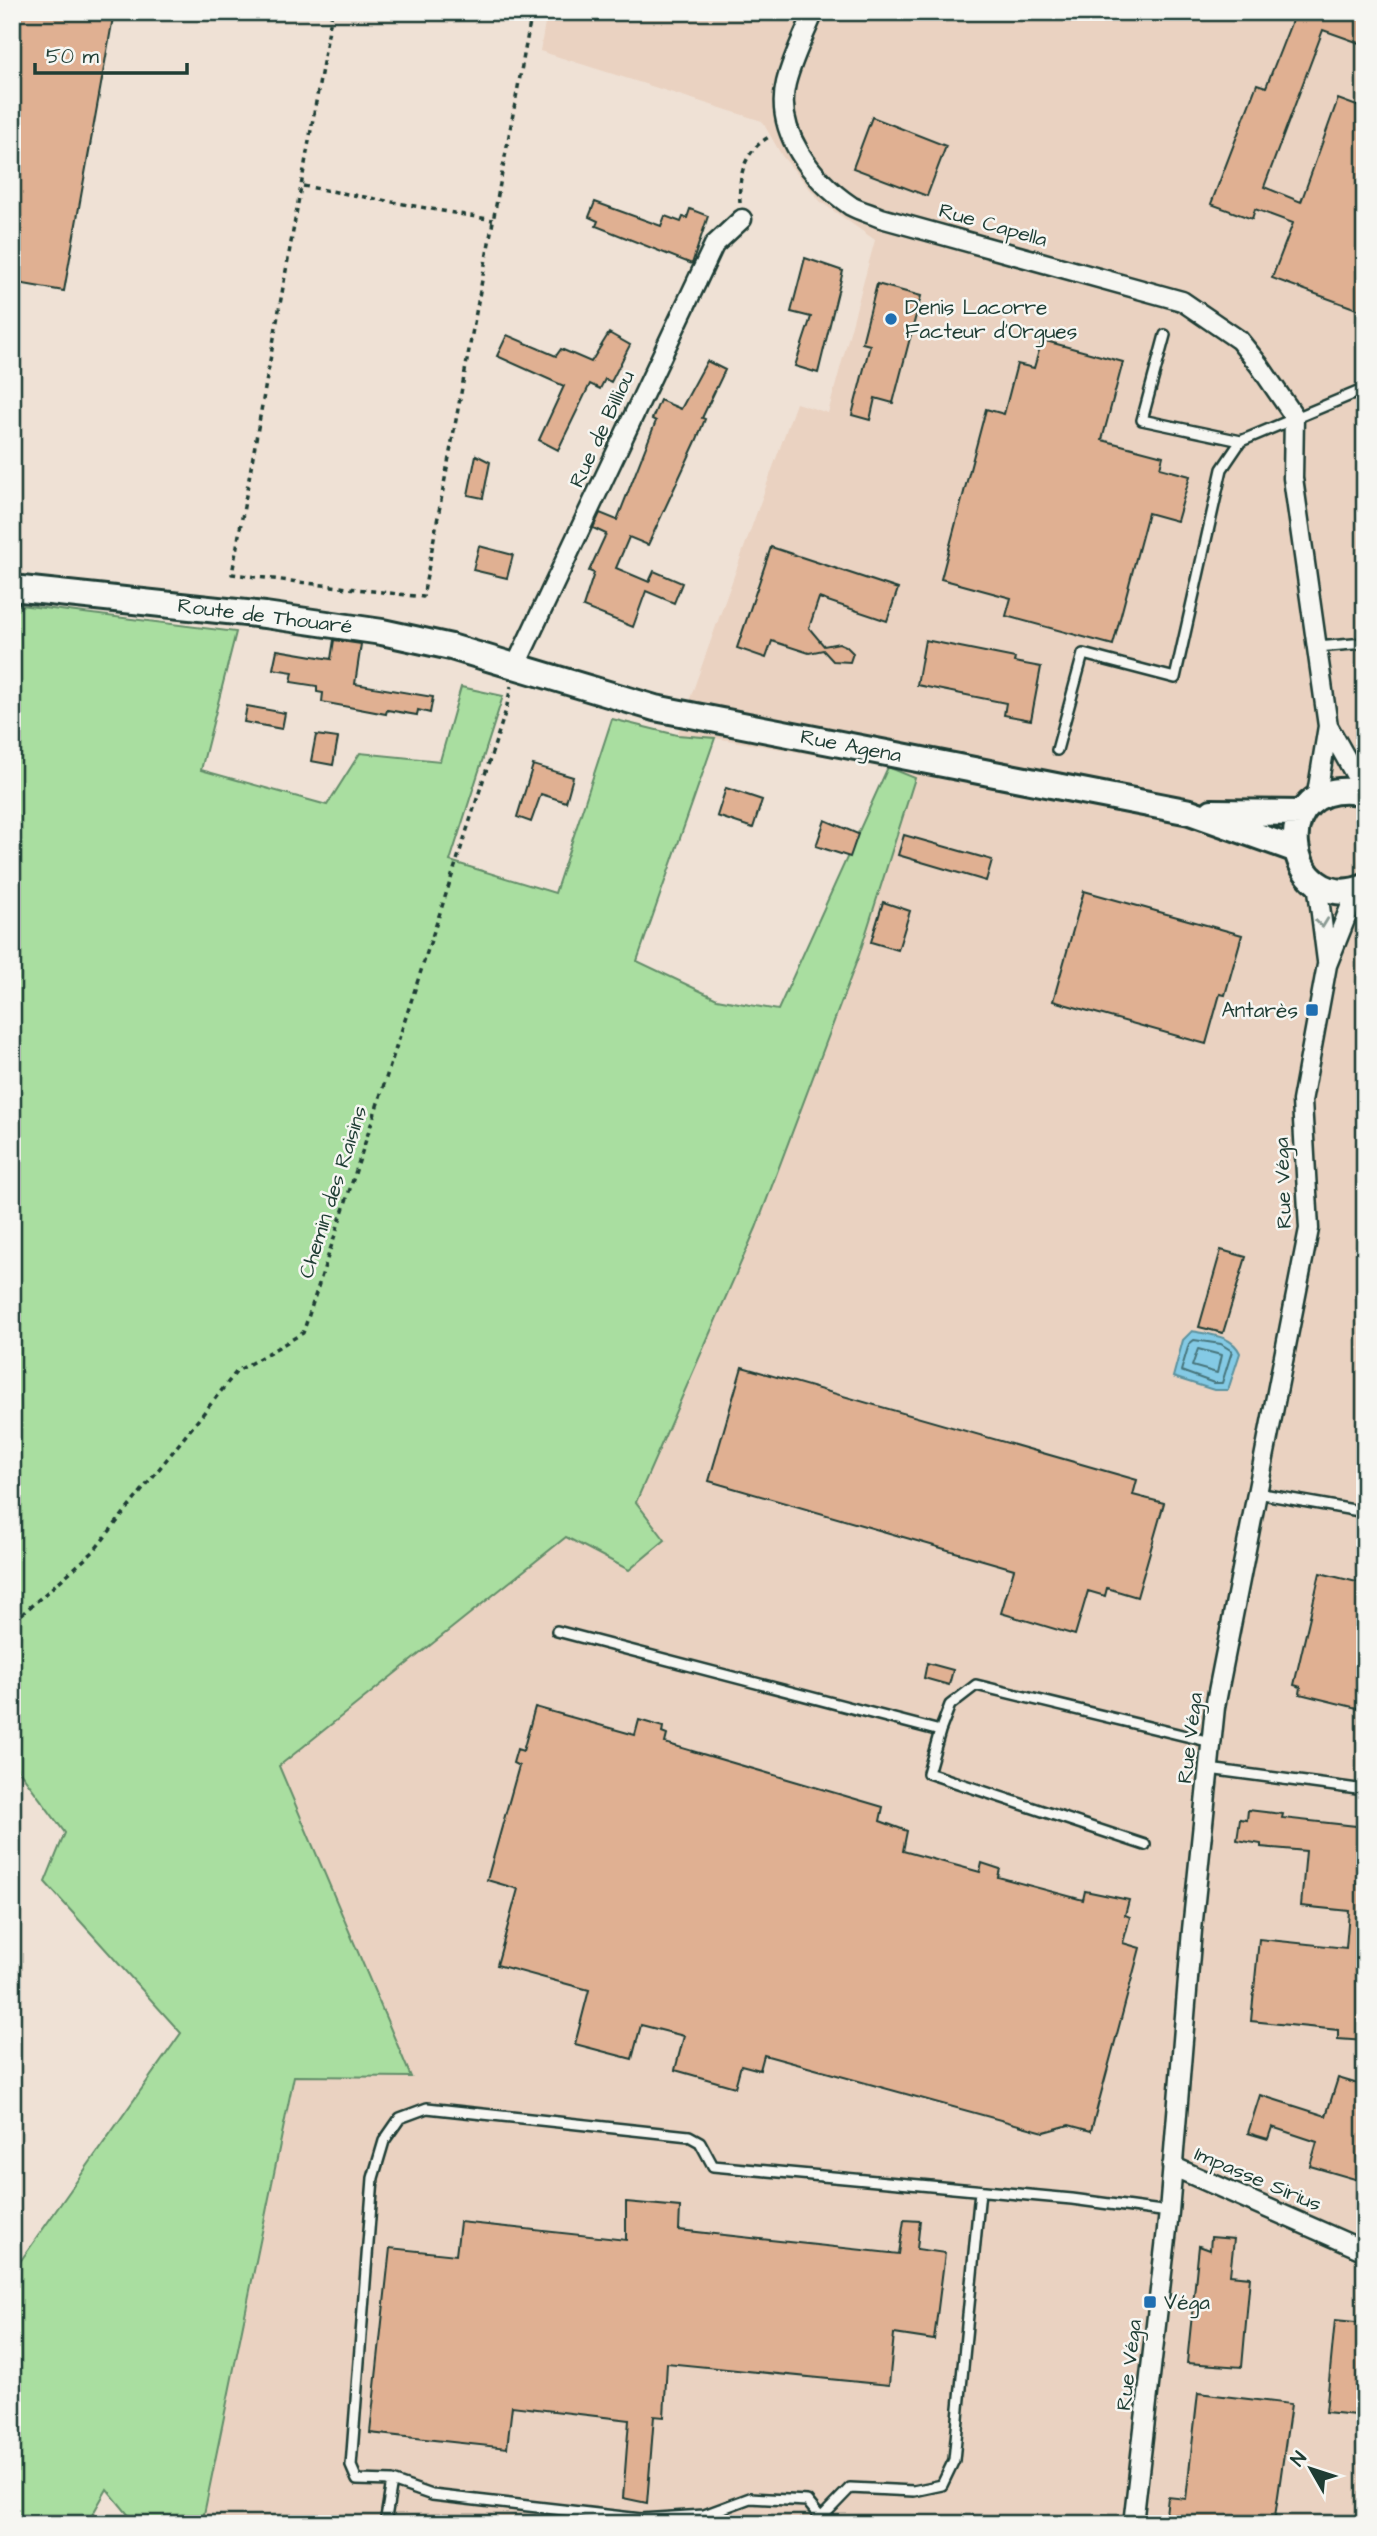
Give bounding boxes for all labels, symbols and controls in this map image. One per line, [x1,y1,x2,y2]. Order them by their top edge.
scale bar [35,32,187,76]
text: 50 m [46,42,100,71]
street label: Rue Capella [935,196,1051,255]
place label: Denis Lacorre Facteur d'Orgues [905,293,1077,348]
marker: Denis Lacorre Facteur d'Orgues [883,311,899,327]
street label: Rue de Billiou [562,365,642,492]
street label: Route de Thouaré [176,591,354,641]
street label: Rue Agena [798,722,904,772]
one-way arrow [1315,917,1330,929]
place label: Antarès [1221,996,1298,1025]
marker: Antarès [1304,1002,1320,1018]
street label: Chemin des Raisins [291,1102,375,1282]
street label: Rue Véga [1267,1136,1301,1229]
street label: Rue Véga [1170,1691,1212,1785]
street label: Impasse Sirius [1190,2139,1326,2220]
place label: Véga [1164,2288,1210,2319]
marker: Véga [1142,2294,1158,2310]
street label: Rue Véga [1109,2318,1151,2412]
north arrow [1276,2434,1346,2504]
text: N [1285,2446,1313,2472]

